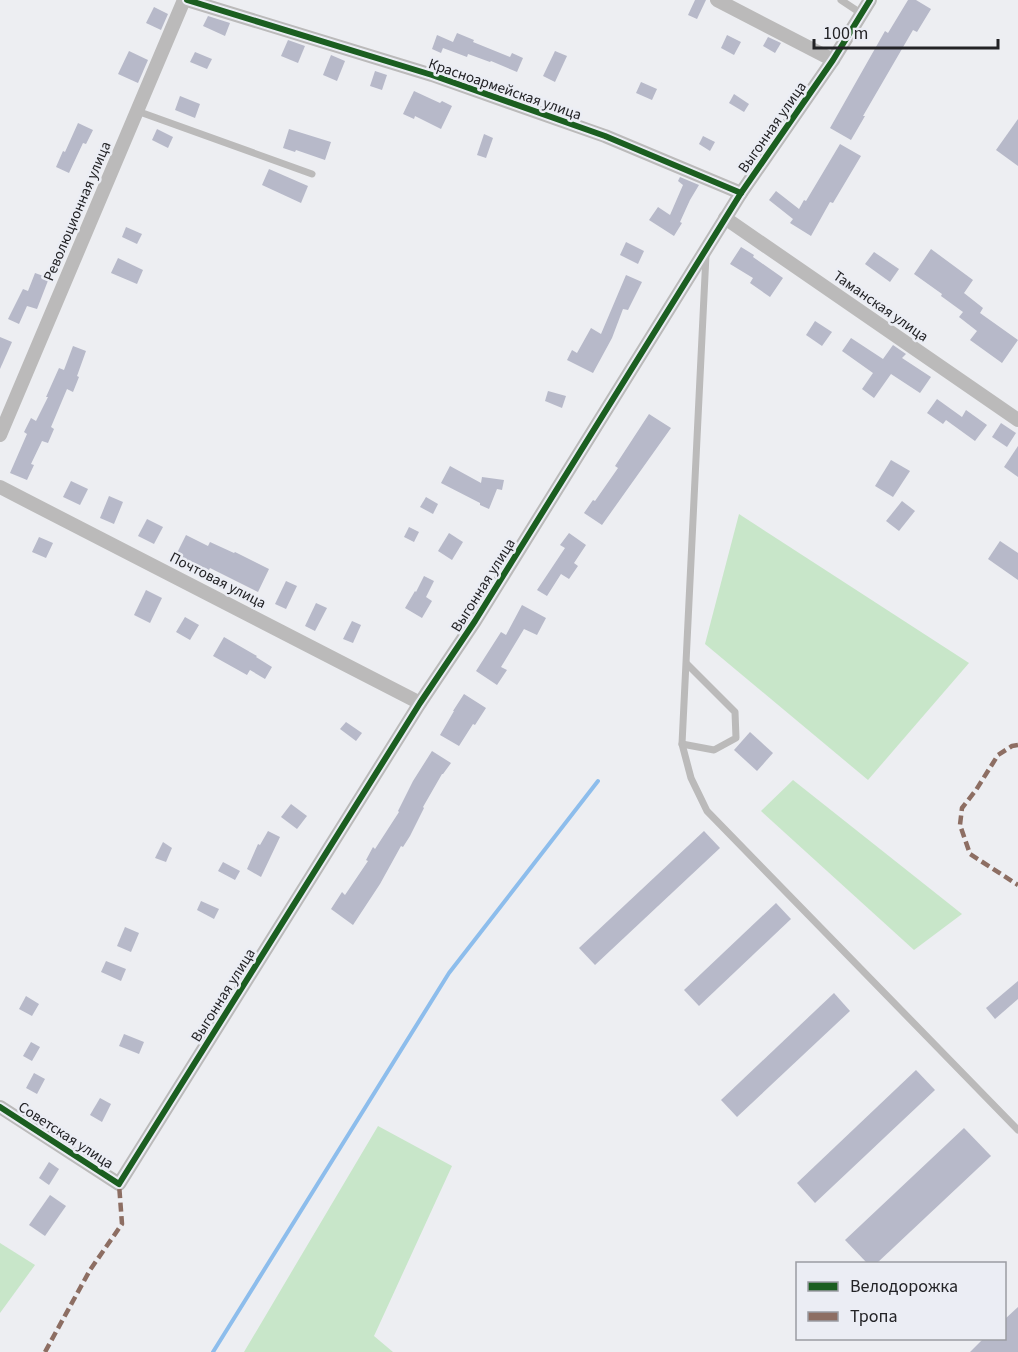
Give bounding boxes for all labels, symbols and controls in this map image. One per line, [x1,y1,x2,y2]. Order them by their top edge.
scale bar [814,12,998,50]
text: 100 m [823,21,868,46]
street label: Красноармейская улица [426,53,584,126]
street label: Выгонная улица [733,77,812,177]
street label: Революционная улица [39,138,116,284]
street label: Таманская улица [829,266,932,347]
street label: Выгонная улица [446,534,521,636]
street label: Почтовая улица [166,547,270,614]
street label: Выгонная улица [186,944,261,1046]
street label: Советская улица [14,1097,118,1174]
legend [796,1262,1006,1340]
text: Велодорожка [850,1274,958,1299]
text: Тропа [850,1304,898,1329]

